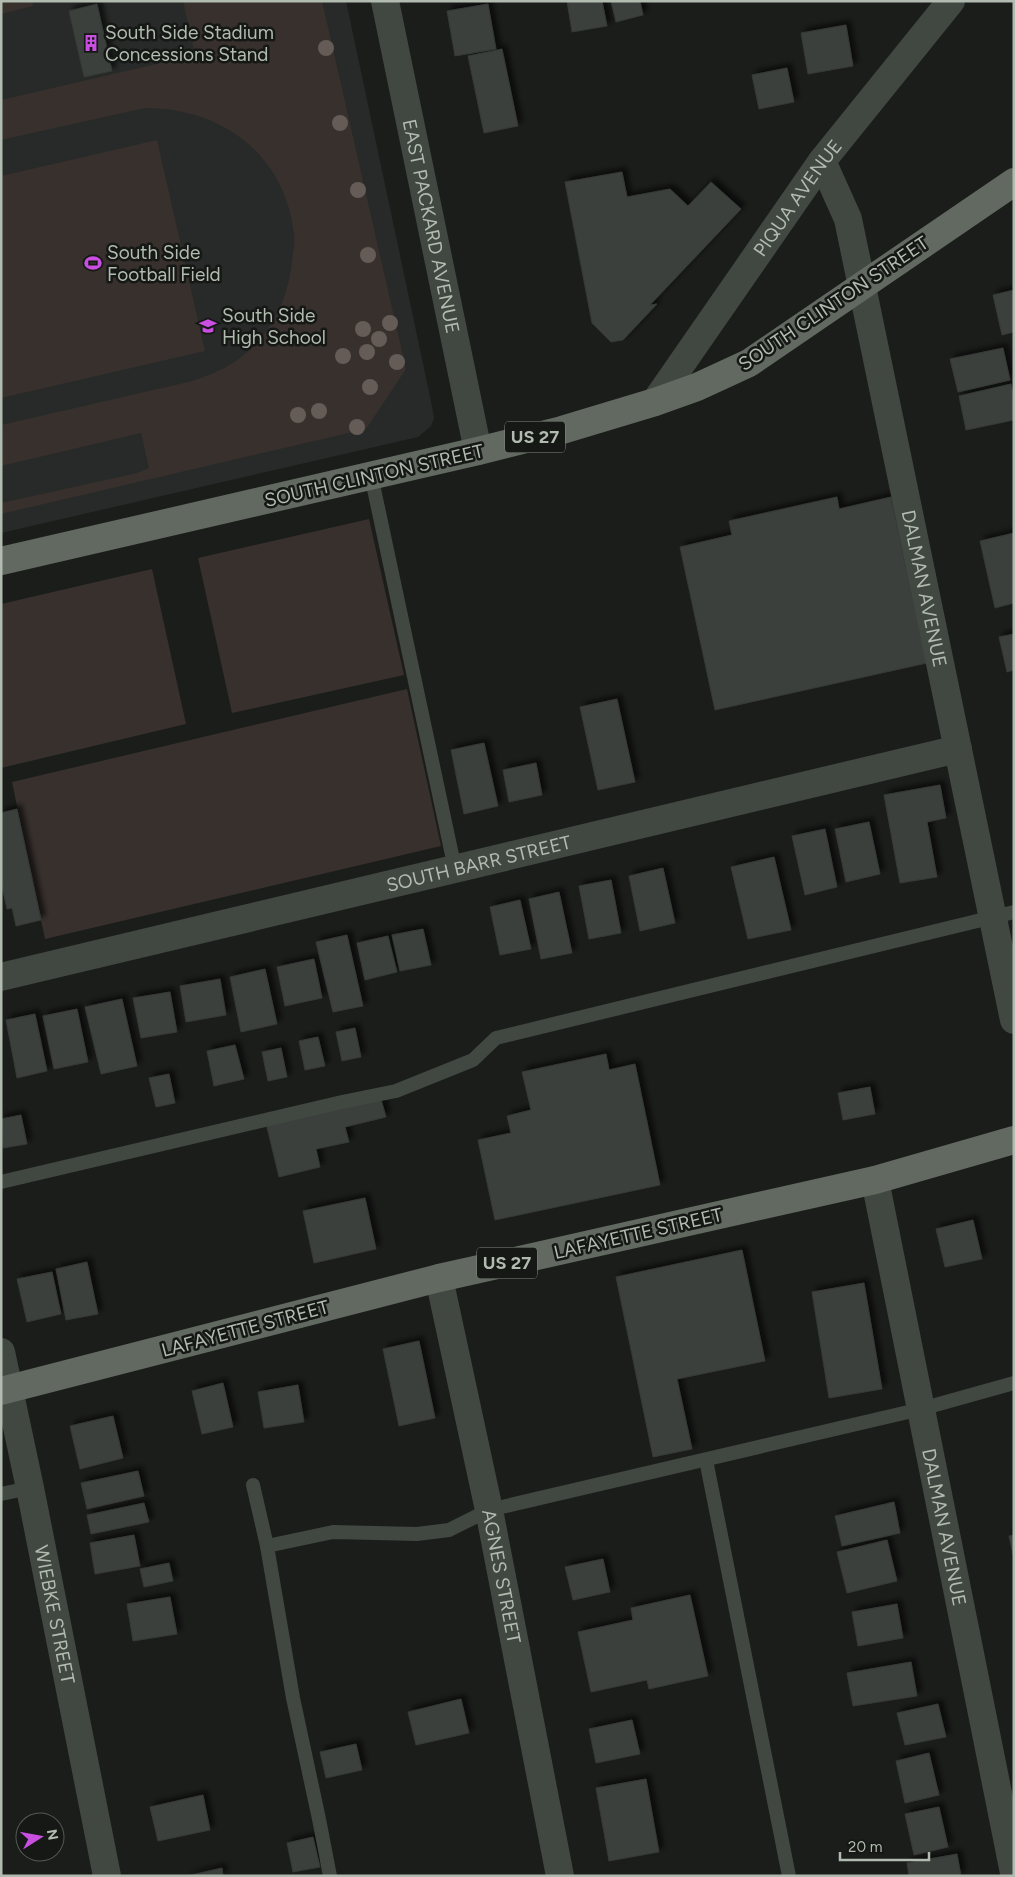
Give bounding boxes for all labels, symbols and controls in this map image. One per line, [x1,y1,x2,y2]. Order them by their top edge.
place label: South Side Stadium Concessions Stand [105,21,274,66]
building icon: South Side Stadium Concessions Stand [81,33,101,53]
street label: EAST PACKARD AVENUE [398,117,464,336]
street label: PIQUA AVENUE [749,135,847,261]
street label: SOUTH CLINTON STREET [734,231,933,376]
place label: South Side Football Field [107,241,221,286]
sports icon: South Side Football Field [83,253,103,273]
place label: South Side High School [222,304,326,349]
school or university icon: South Side High School [198,316,218,336]
road number: US 27 [505,422,565,452]
street label: SOUTH CLINTON STREET [262,439,486,512]
street label: DALMAN AVENUE [897,508,952,669]
street label: SOUTH BARR STREET [384,830,574,897]
street label: LAFAYETTE STREET [552,1203,725,1264]
road number: US 27 [477,1248,537,1278]
street label: LAFAYETTE STREET [159,1295,332,1362]
street label: DALMAN AVENUE [917,1446,971,1608]
street label: AGNES STREET [477,1507,526,1646]
street label: WIEBKE STREET [30,1543,80,1686]
north arrow [15,1812,65,1862]
text: N [43,1828,62,1842]
scale bar [840,1830,929,1862]
text: 20 m [848,1838,882,1856]

